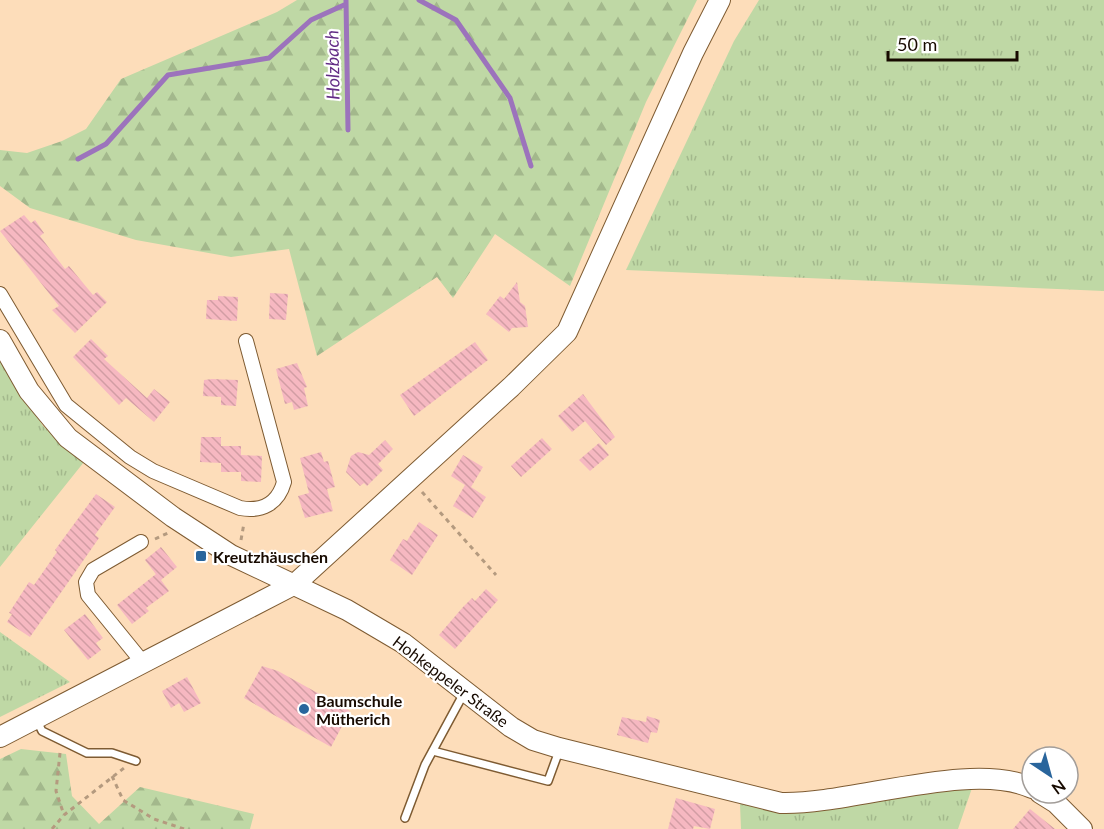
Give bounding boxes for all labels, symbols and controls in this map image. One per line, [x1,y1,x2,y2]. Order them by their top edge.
scale bar [888,24,1017,62]
water label: Holzbach [320,30,344,100]
text: 50 m [897,33,937,55]
place label: Kreutzhäuschen [213,547,328,566]
marker: Kreutzhäuschen [194,549,208,563]
street label: Hohkeppeler Straße [389,631,513,731]
place label: Baumschule Mütherich [316,691,403,728]
marker: Baumschule Mütherich [297,702,311,716]
north arrow [1020,745,1080,805]
text: N [1049,776,1070,799]

